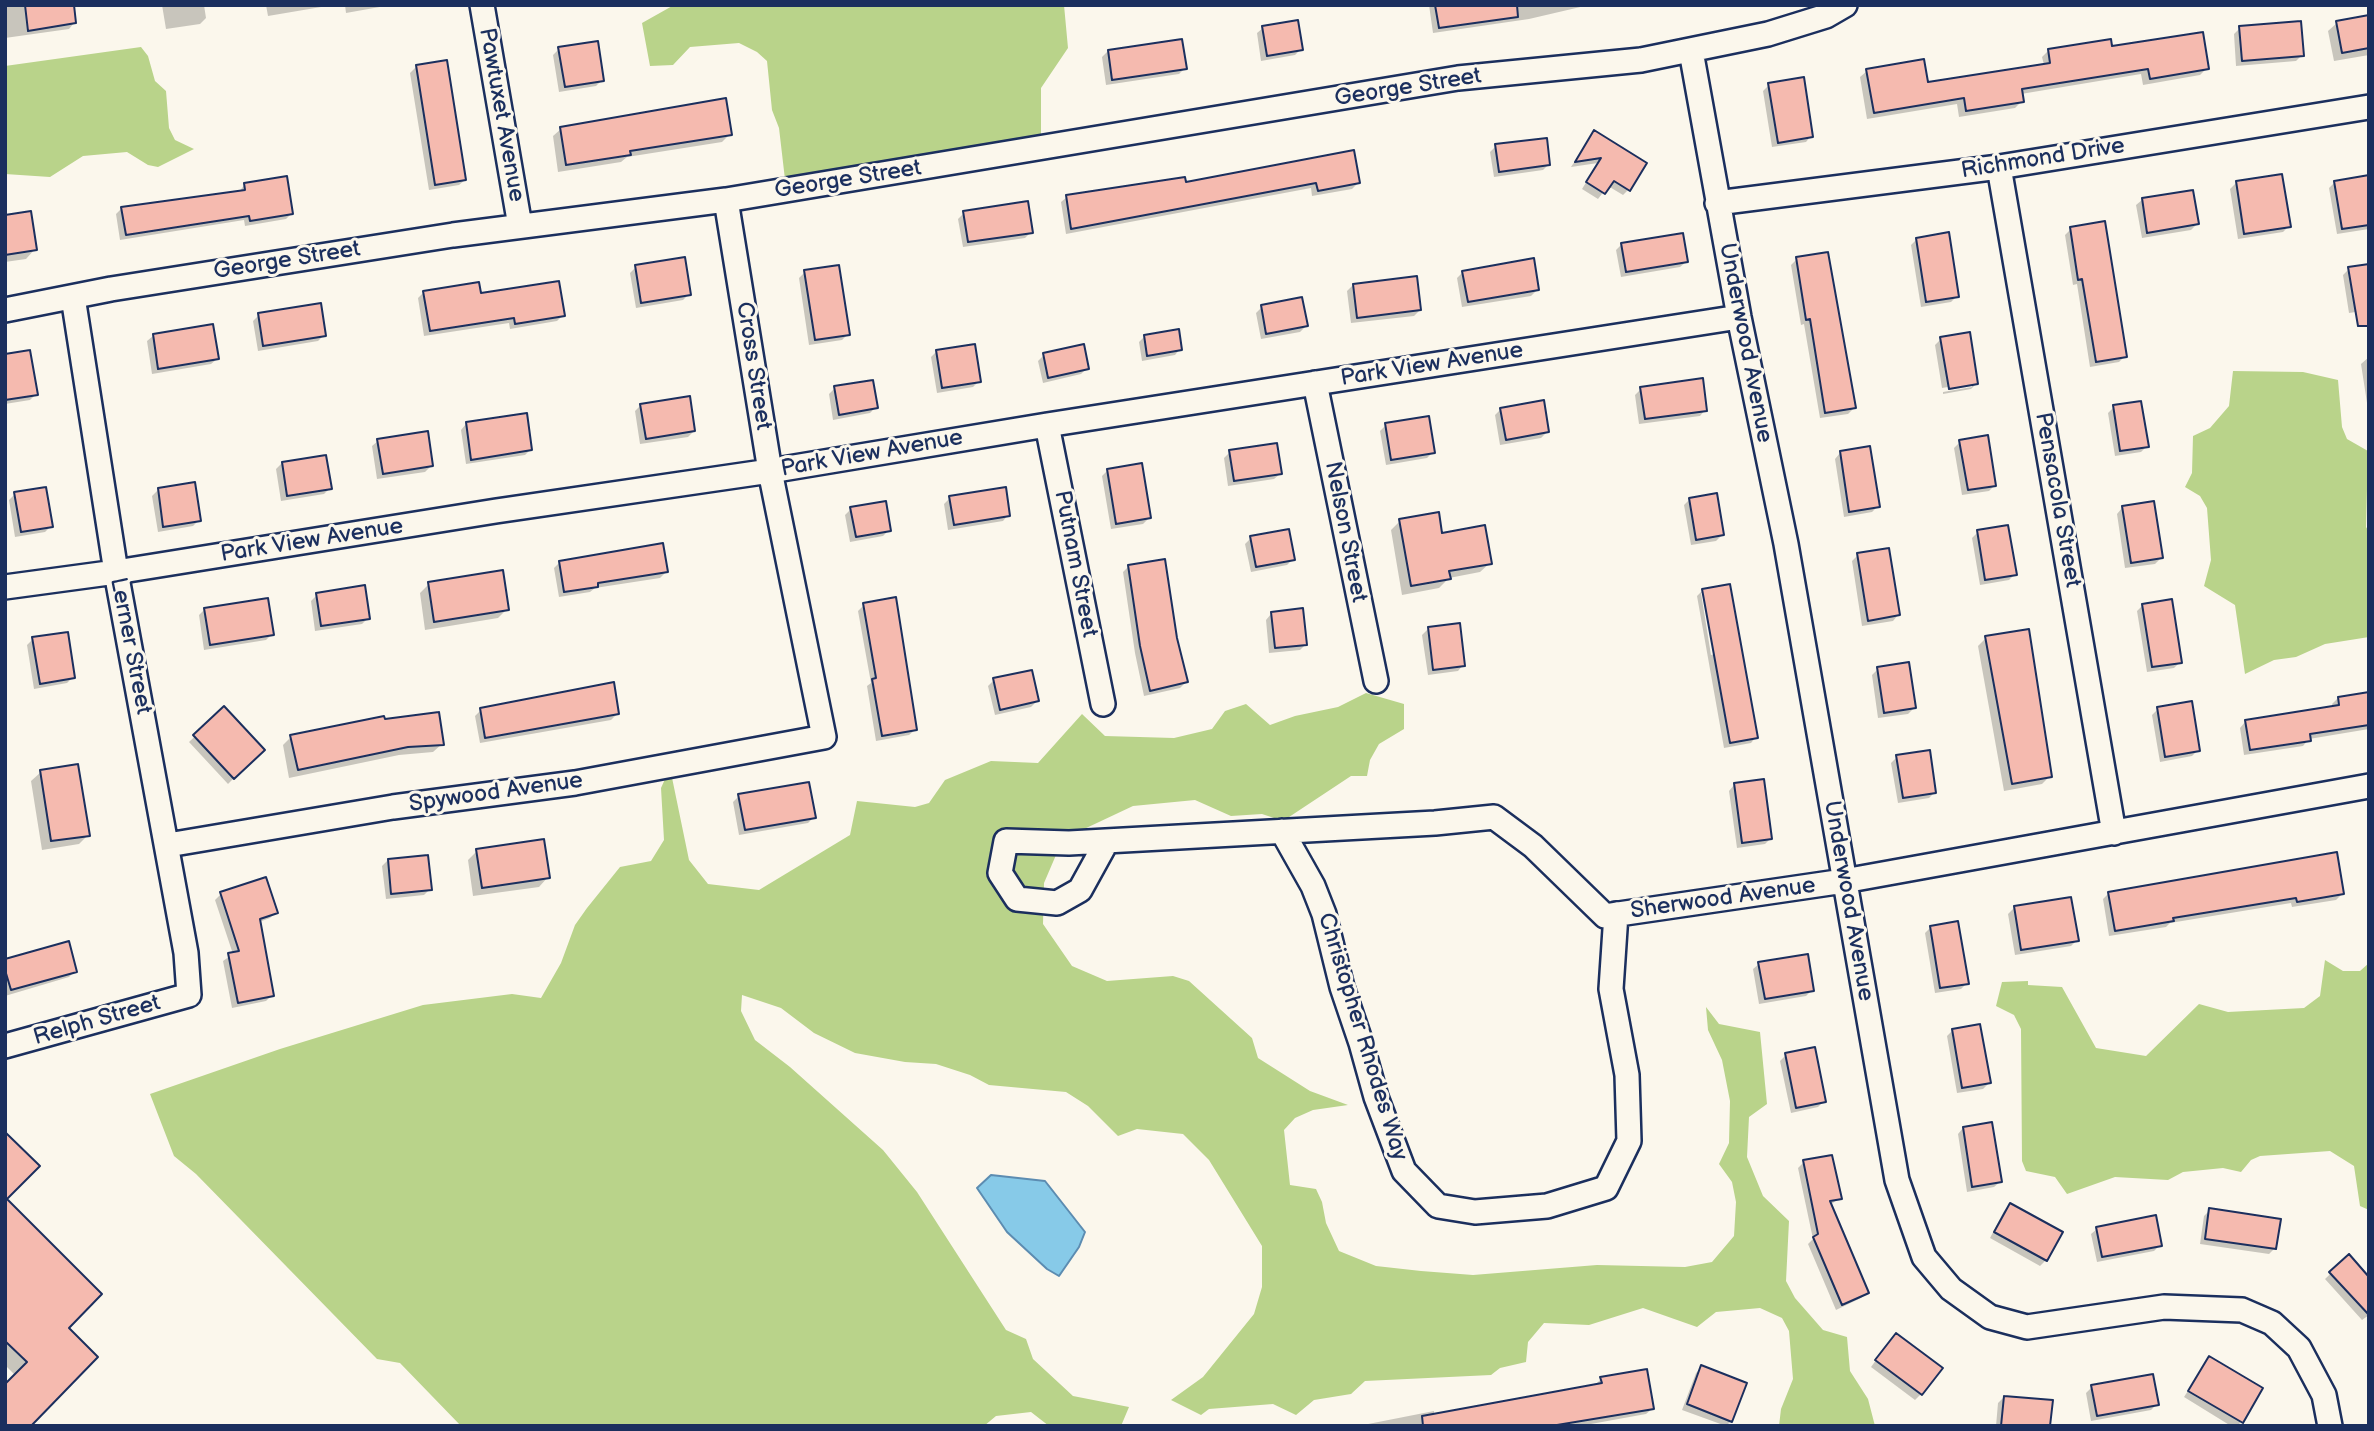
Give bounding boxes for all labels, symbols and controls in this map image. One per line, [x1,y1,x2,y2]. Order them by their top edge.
street label: Pawtuxet Avenue [472,26,530,204]
street label: George Street [1333,63,1483,113]
street label: Richmond Drive [1959,132,2127,186]
street label: George Street [773,155,923,205]
street label: George Street [212,236,362,286]
street label: Underwood Avenue [1712,241,1778,445]
street label: Cross Street [729,300,777,432]
street label: Park View Avenue [1339,337,1525,393]
street label: Pensacola Street [2028,410,2086,590]
street label: Park View Avenue [779,424,965,484]
street label: Nelson Street [1318,459,1372,605]
street label: Putnam Street [1047,488,1103,640]
street label: Park View Avenue [219,513,405,569]
street label: Lerner Street [103,575,157,717]
street label: Spywood Avenue [407,767,585,819]
street label: Underwood Avenue [1817,799,1879,1003]
street label: Sherwood Avenue [1629,872,1817,926]
street label: Christopher Rhodes Way [1311,910,1413,1164]
street label: Relph Street [30,990,164,1052]

